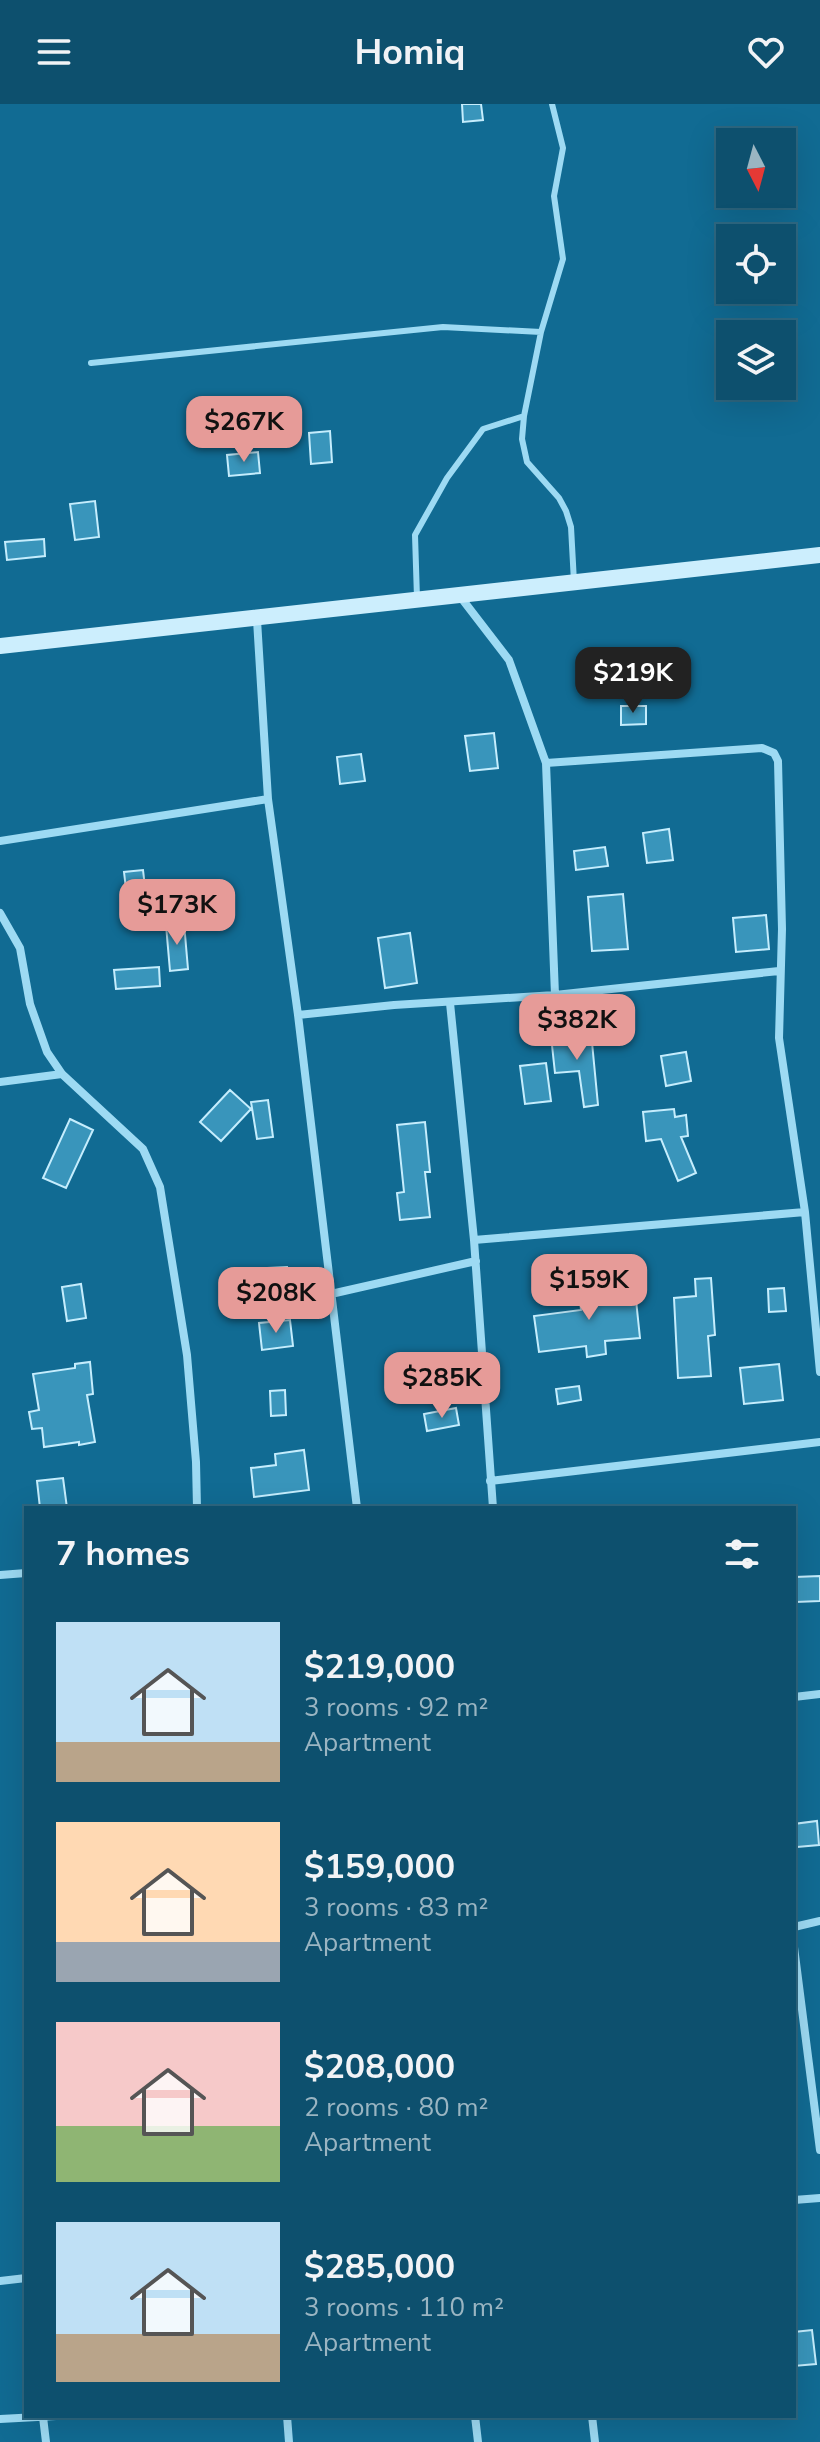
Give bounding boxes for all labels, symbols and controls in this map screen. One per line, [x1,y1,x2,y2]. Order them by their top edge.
text: Homiq [355,28,465,77]
icon: menu [32,30,76,74]
icon: heart [744,30,788,74]
north arrow [716,128,796,208]
map controls [716,128,796,400]
button: locate [716,224,796,304]
button: layers [716,320,796,400]
pin: $267K [188,396,300,464]
text: $267K [204,404,284,439]
pin: $219K [577,647,689,715]
text: $219K [593,655,673,690]
pin: $173K [121,879,233,947]
text: $173K [137,887,217,922]
pin: $382K [521,994,633,1062]
text: $382K [537,1002,617,1037]
pin: $159K [533,1254,645,1322]
text: $159K [549,1262,629,1297]
pin: $208K [220,1267,332,1335]
text: $208K [236,1275,316,1310]
pin: $285K [386,1352,498,1420]
text: $285K [402,1360,482,1395]
text: 7 homes [56,1531,190,1577]
icon: filters [720,1532,764,1576]
text: $219,000 [304,1644,455,1690]
icon: home [120,1654,216,1750]
text: 3 rooms · 92 m² [304,1690,488,1725]
text: Apartment [304,1725,431,1760]
text: $159,000 [304,1844,455,1890]
icon: home [120,1854,216,1950]
text: 3 rooms · 83 m² [304,1890,488,1925]
text: Apartment [304,1925,431,1960]
text: $208,000 [304,2044,455,2090]
icon: home [120,2054,216,2150]
text: 2 rooms · 80 m² [304,2090,488,2125]
text: Apartment [304,2125,431,2160]
text: $285,000 [304,2244,455,2290]
icon: home [120,2254,216,2350]
text: 3 rooms · 110 m² [304,2290,504,2325]
text: Apartment [304,2325,431,2360]

